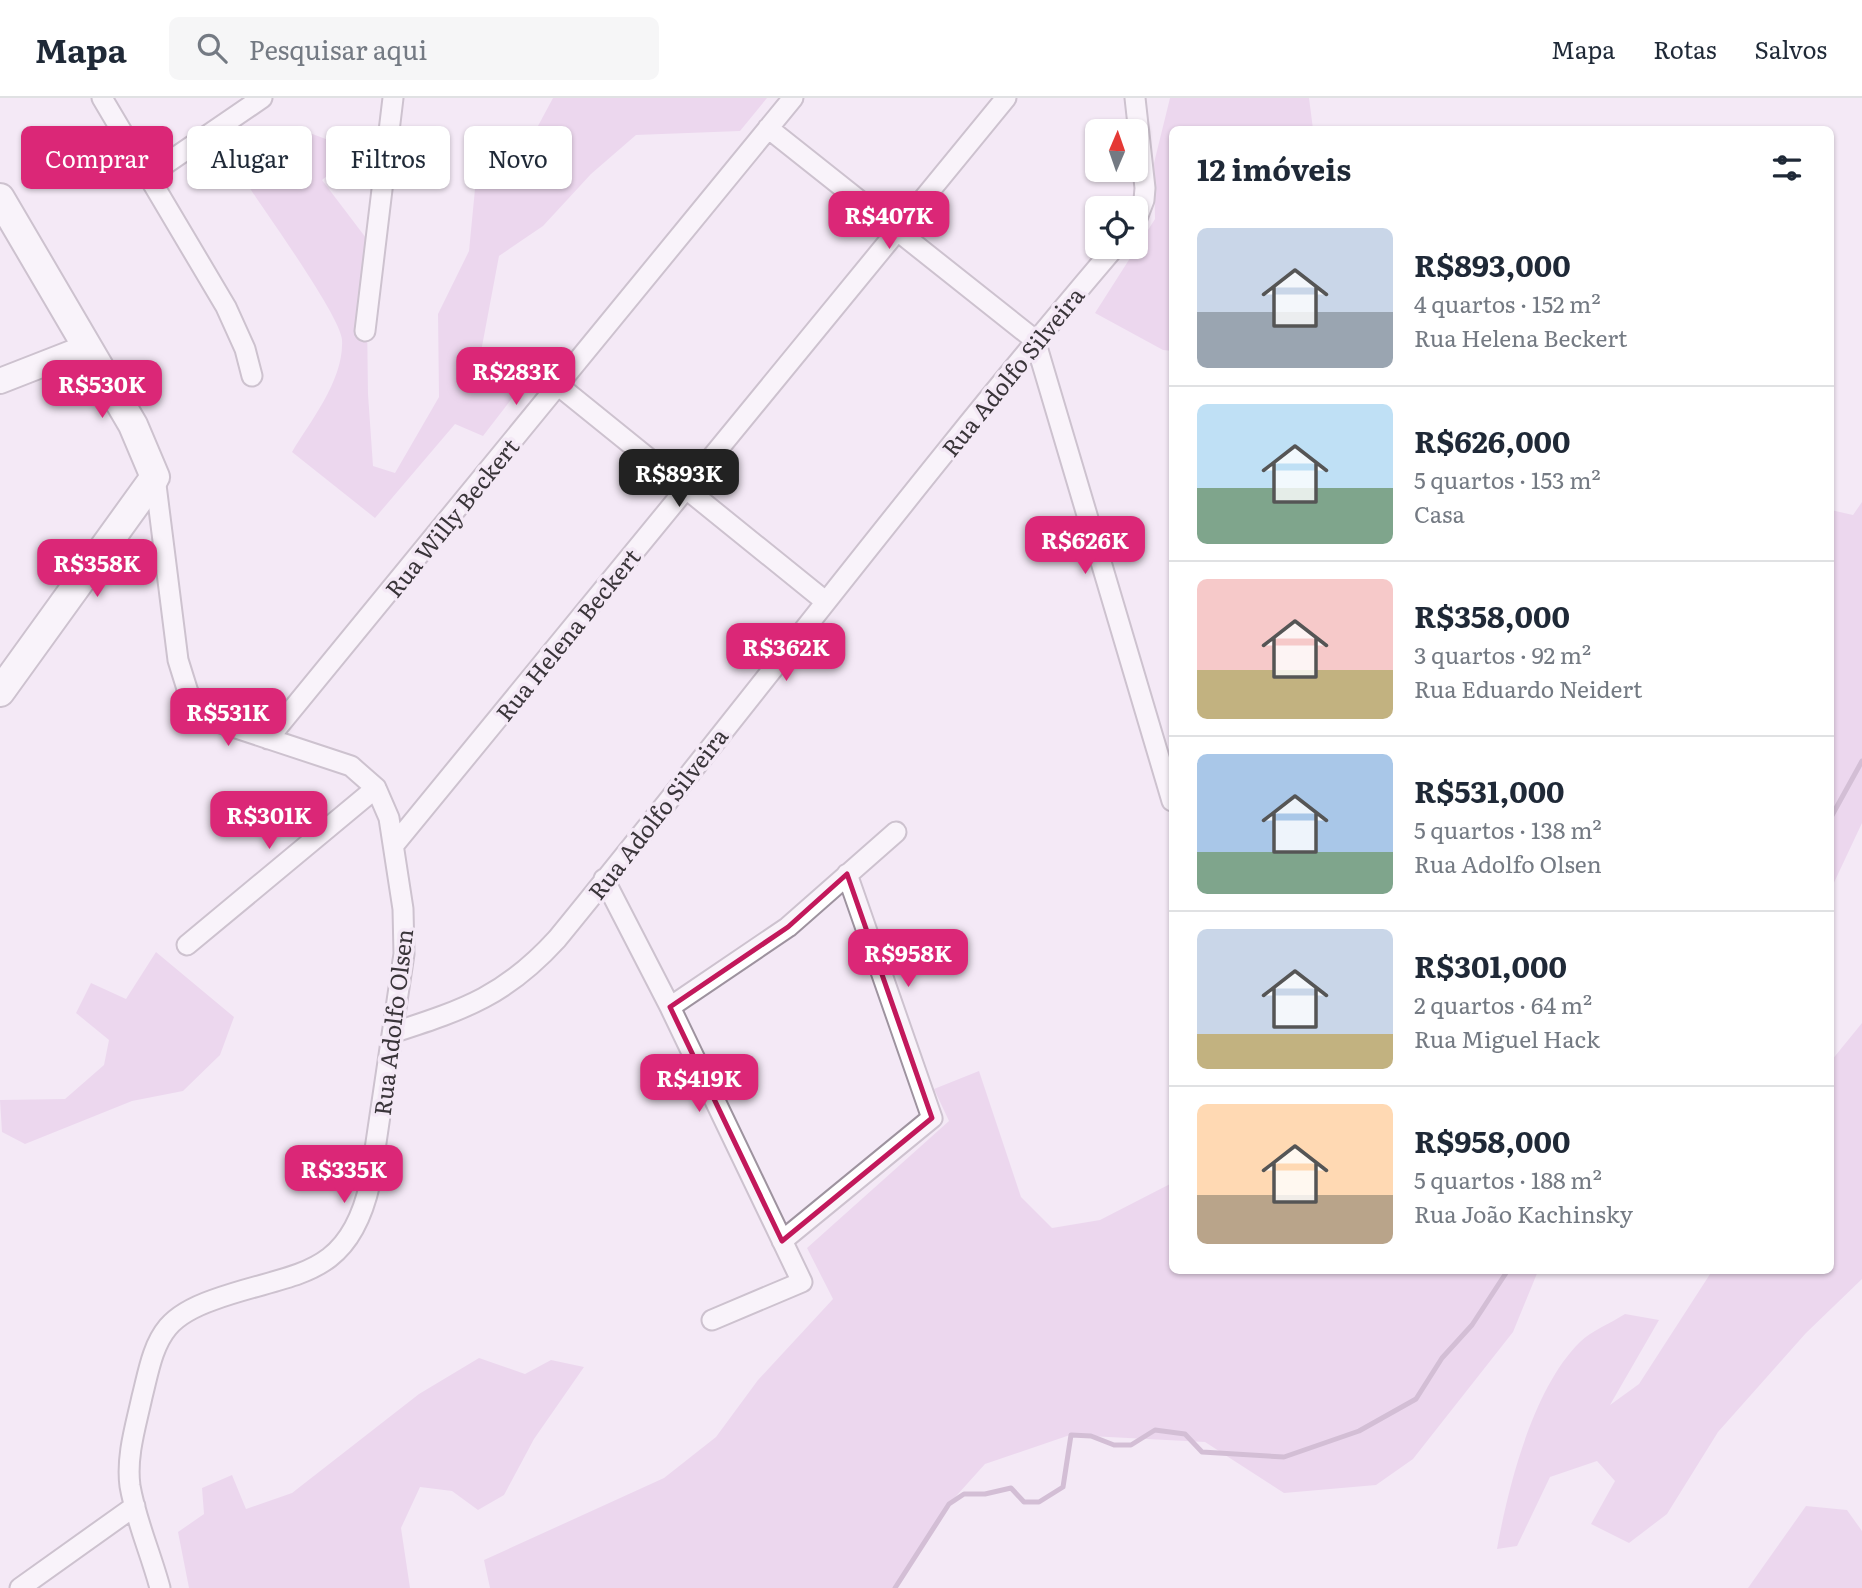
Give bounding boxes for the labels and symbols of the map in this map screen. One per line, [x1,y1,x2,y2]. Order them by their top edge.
north arrow [1085,119,1148,182]
pin: R$407K [832,192,946,251]
street label: Rua Adolfo Silveira [933,278,1092,463]
pin: R$283K [459,348,573,407]
pin: R$530K [45,360,159,420]
street label: Rua Willy Beckert [376,430,526,604]
pin: R$893K [622,450,736,509]
pin: R$626K [1028,517,1142,576]
pin: R$358K [40,540,154,599]
street label: Rua Helena Beckert [487,540,648,728]
pin: R$362K [729,624,843,683]
pin: R$531K [171,688,285,748]
street label: Rua Adolfo Silveira [579,719,735,906]
pin: R$301K [212,792,326,851]
street label: Rua Adolfo Olsen [364,927,420,1117]
pin: R$958K [851,930,965,989]
pin: R$419K [642,1054,756,1114]
pin: R$335K [287,1146,401,1205]

